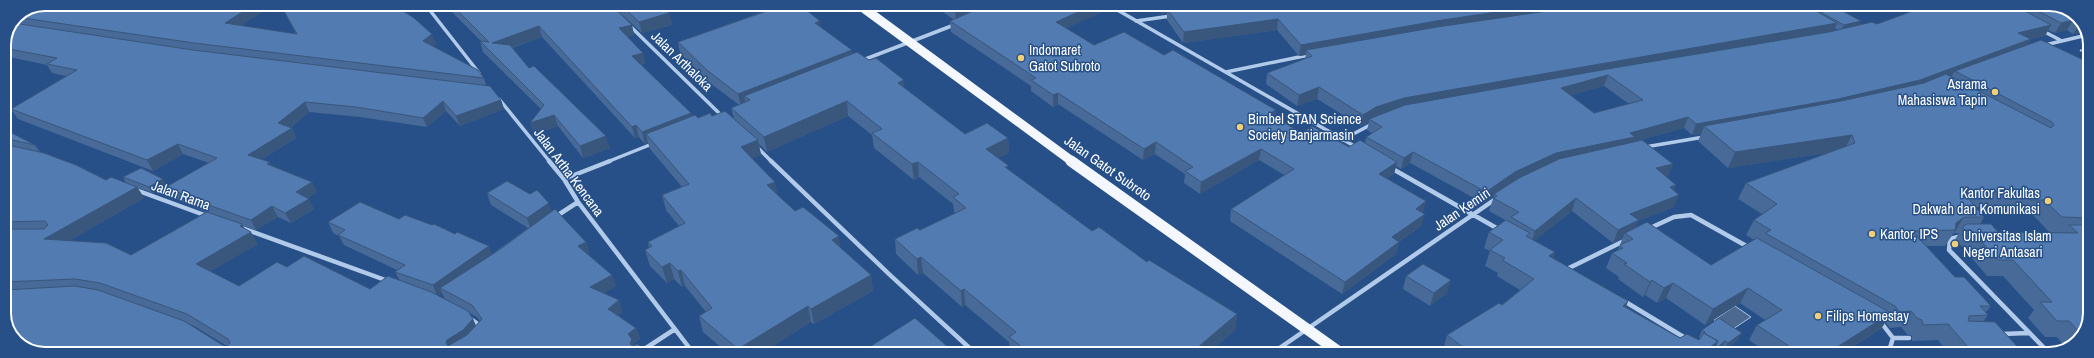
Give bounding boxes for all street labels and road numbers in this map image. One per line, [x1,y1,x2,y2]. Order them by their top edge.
street label: Jalan Arthaloka [648,27,717,95]
street label: Jalan Artha Kencana [530,124,608,220]
street label: Jalan Gatot Subroto [1061,131,1155,205]
street label: Jalan Rama [149,176,213,214]
street label: Jalan Kemiri [1430,184,1494,234]

